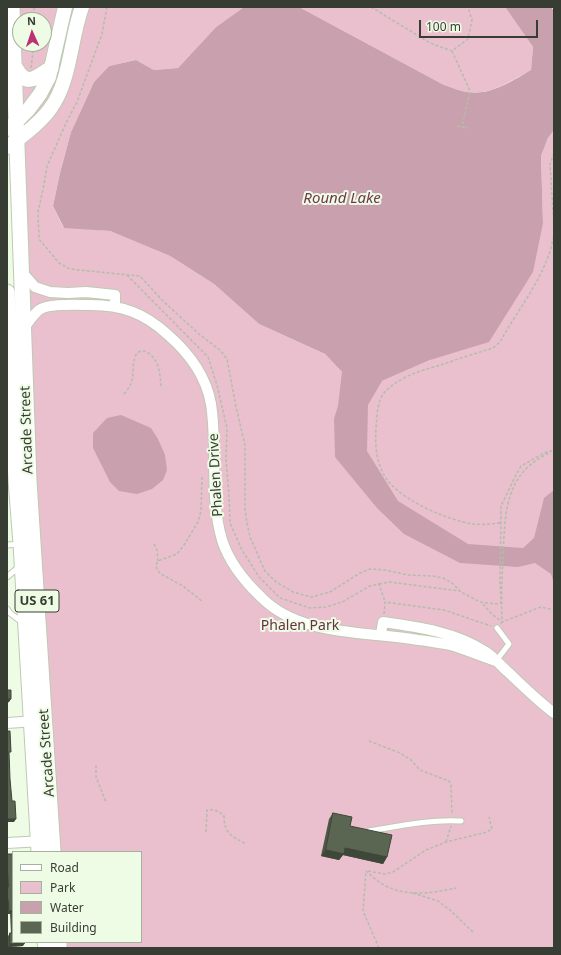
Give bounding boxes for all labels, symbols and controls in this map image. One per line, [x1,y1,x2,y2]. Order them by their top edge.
north arrow [12,12,52,52]
scale bar [421,12,540,38]
text: N [27,13,36,28]
text: 100 m [426,18,461,35]
water label: Round Lake [303,190,381,208]
street label: Arcade Street [17,386,37,474]
street label: Phalen Drive [205,433,227,517]
road number: US 61 [15,590,59,612]
park label: Phalen Park [261,618,339,634]
street label: Arcade Street [36,708,58,798]
legend [12,851,142,943]
text: Road [50,859,79,876]
text: Park [50,879,75,896]
text: Water [50,899,84,916]
text: Building [50,919,97,936]

